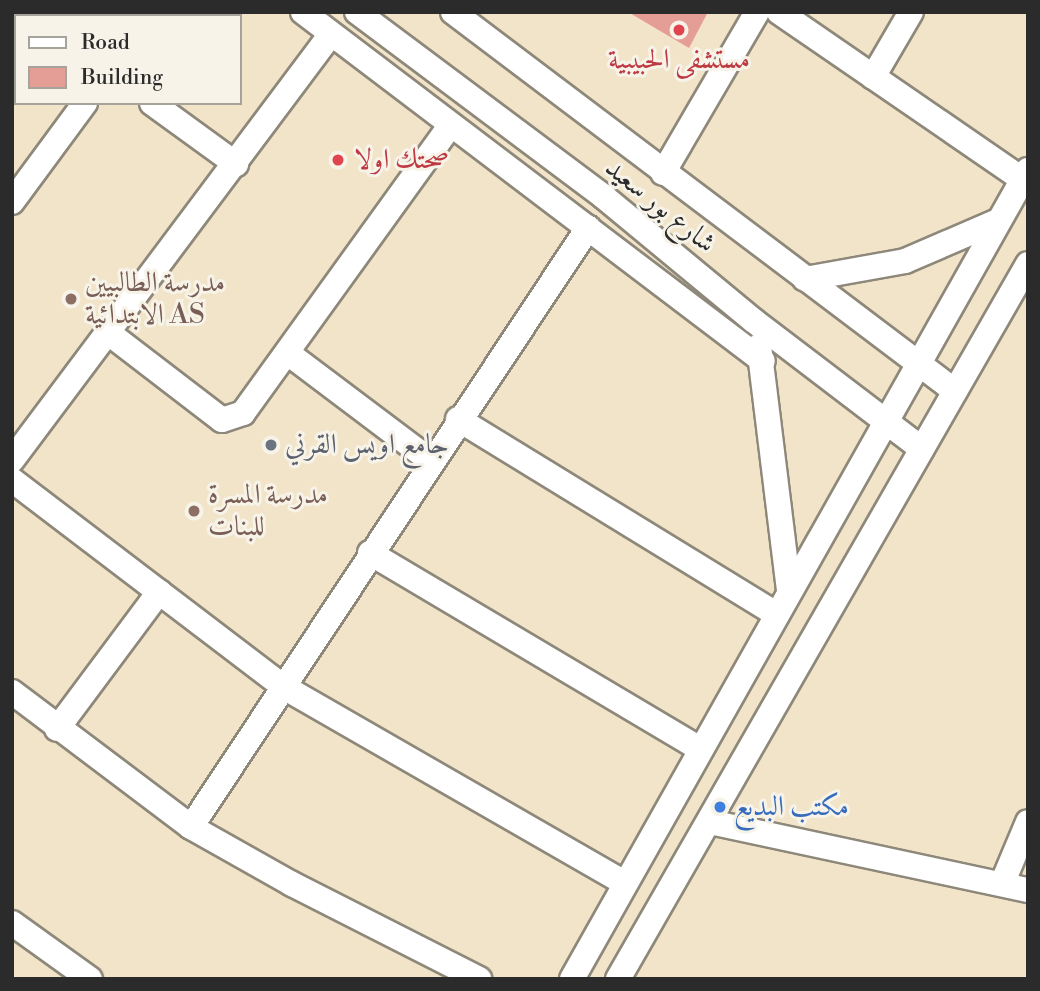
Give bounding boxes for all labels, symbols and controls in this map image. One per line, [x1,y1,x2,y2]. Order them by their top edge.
legend [14,14,242,105]
marker: مستشفى الحبيبية [669,20,689,40]
text: Road [81,30,130,56]
place label: مستشفى الحبيبية [608,43,750,77]
text: Building [81,65,163,91]
place label: صحتك اولا [354,143,449,177]
marker: صحتك اولا [328,150,348,170]
street label: شارع بور سعيد [598,151,722,261]
place label: مدرسة الطالبيين الابتدائية AS [85,266,225,332]
marker: مدرسة الطالبيين الابتدائية AS [63,291,79,307]
place label: جامع اويس القرني [285,428,449,462]
marker: جامع اويس القرني [263,437,279,453]
place label: مدرسة المسرة للبنات [208,478,328,544]
marker: مدرسة المسرة للبنات [186,503,202,519]
place label: مكتب البديع [734,790,849,824]
marker: مكتب البديع [712,799,728,815]

